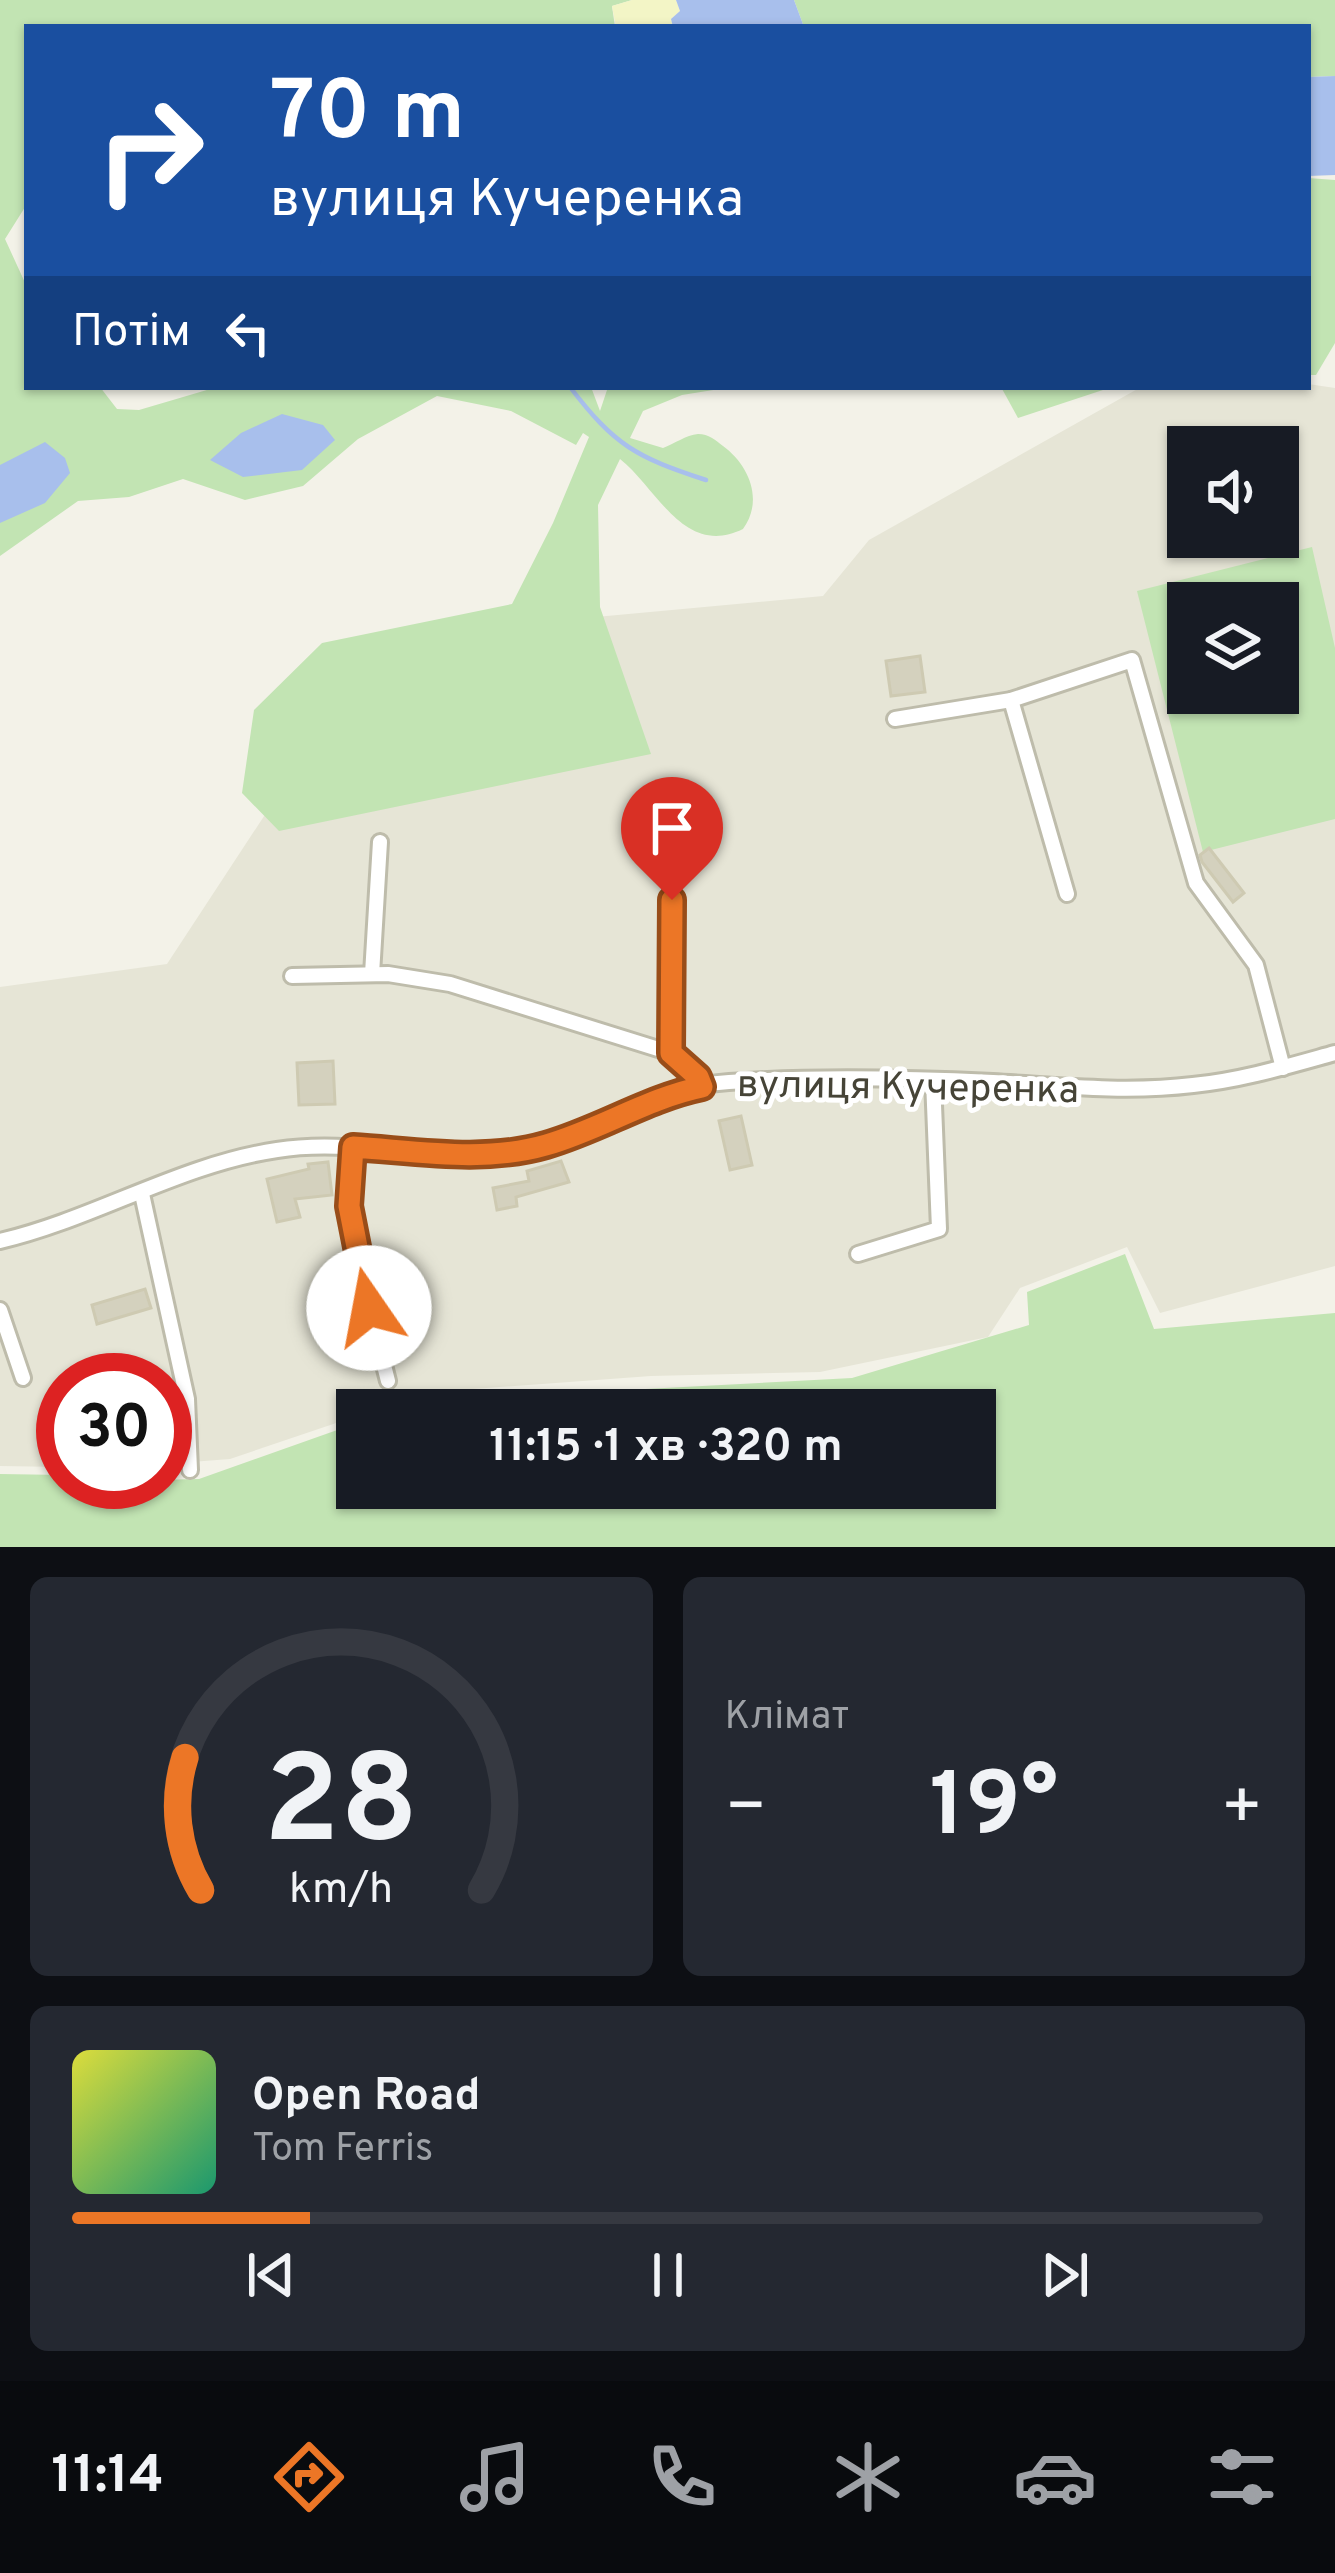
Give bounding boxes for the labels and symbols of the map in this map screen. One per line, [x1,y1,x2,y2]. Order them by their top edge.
pin [621,777,723,900]
street label: вулиця Кучеренка [736,1062,1079,1117]
position arrow [306,1245,432,1371]
speed limit sign: 30 [36,1353,192,1509]

